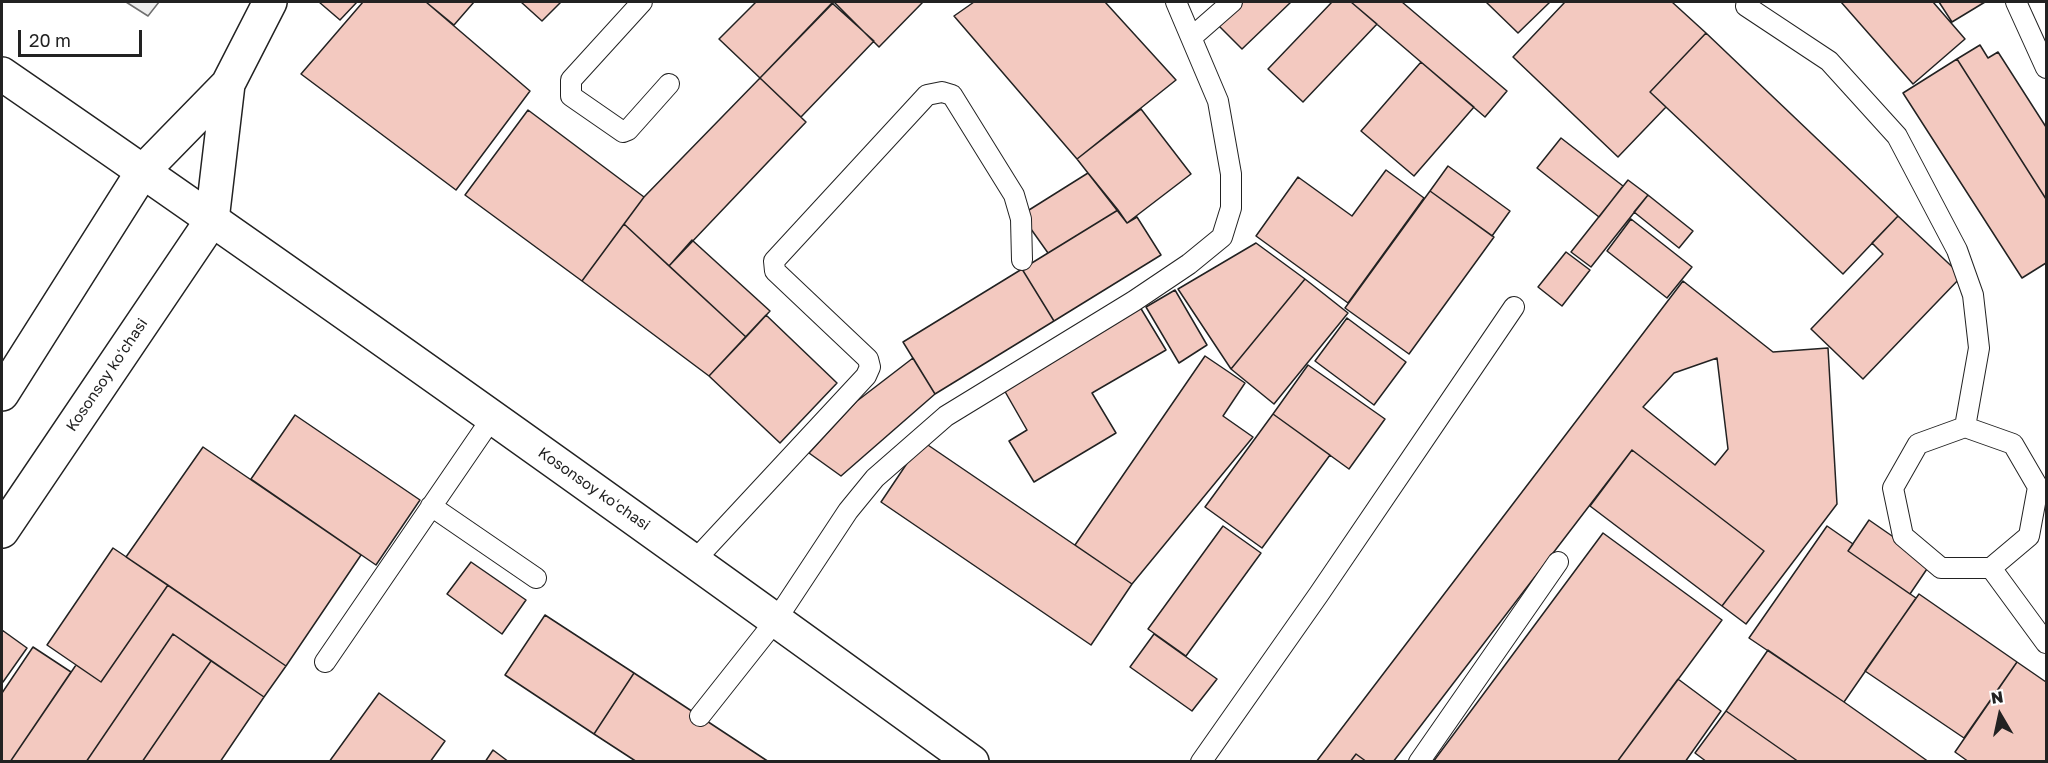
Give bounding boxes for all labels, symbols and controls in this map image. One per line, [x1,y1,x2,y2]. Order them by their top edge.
scale bar [21,18,146,56]
text: 20 m [29,29,71,51]
street label: Kosonsoy koʻchasi [63,315,151,435]
street label: Kosonsoy koʻchasi [535,444,653,534]
north arrow [1970,685,2030,745]
text: N [1990,686,2005,708]

